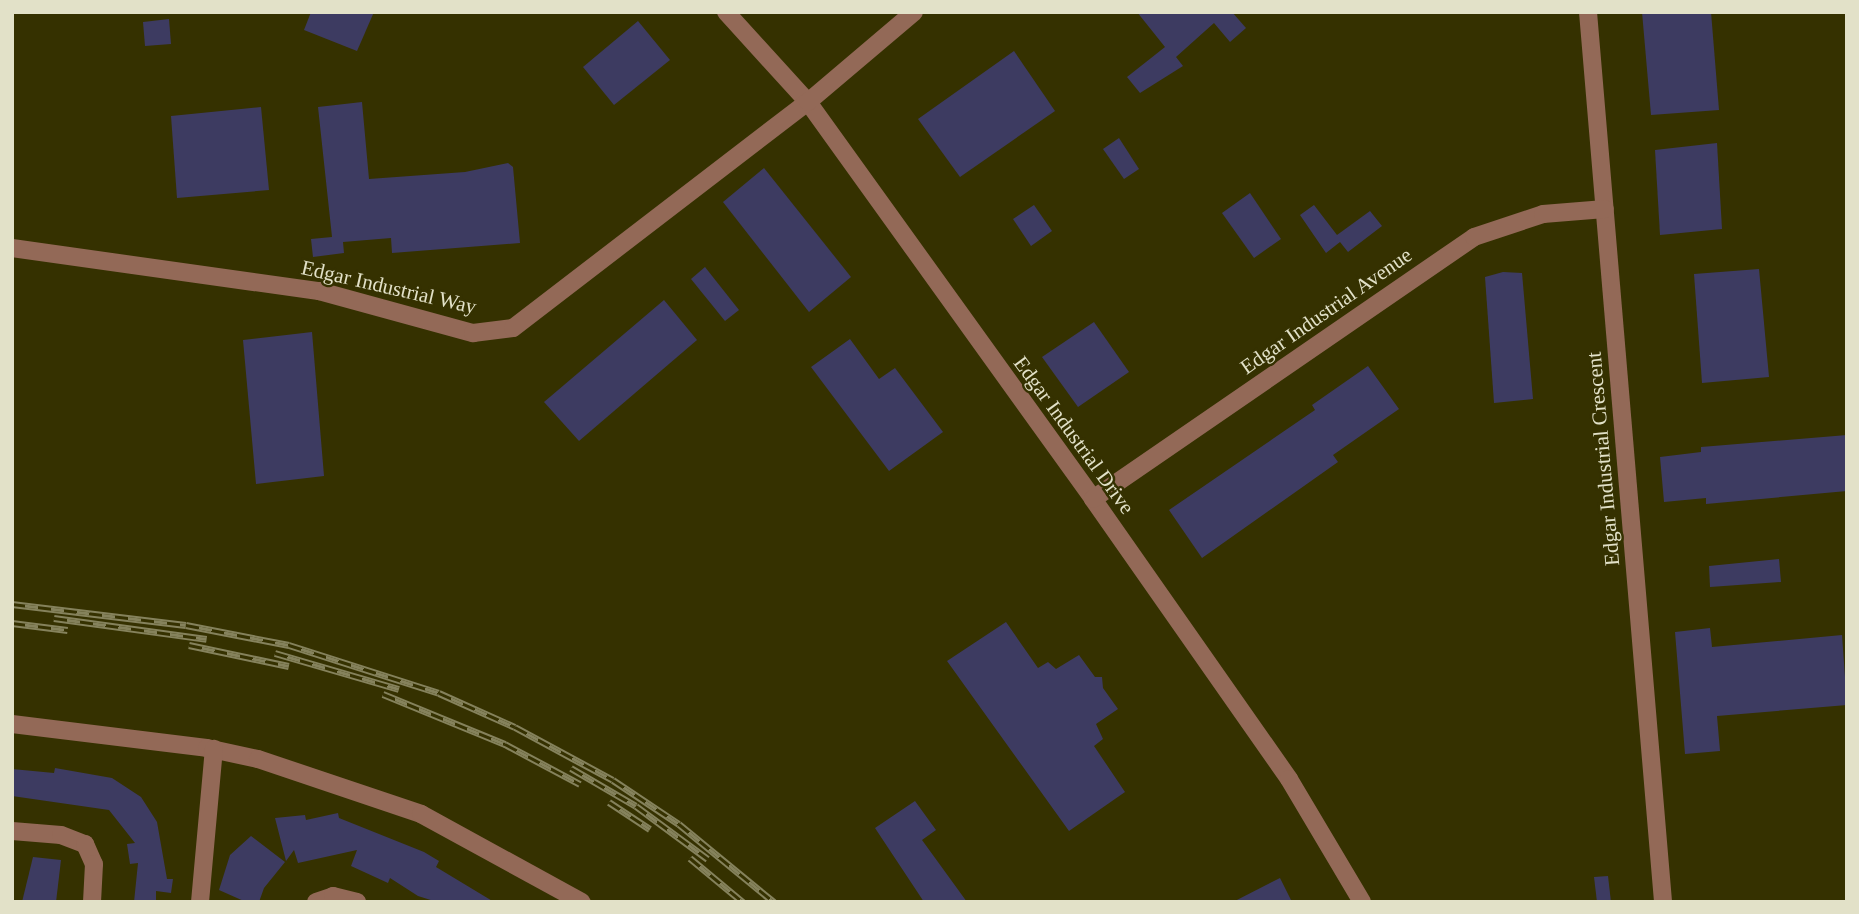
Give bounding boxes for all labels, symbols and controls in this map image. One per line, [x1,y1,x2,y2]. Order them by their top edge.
street label: Edgar Industrial Avenue [1235,242,1417,380]
street label: Edgar Industrial Way [299,255,479,319]
street label: Edgar Industrial Drive [1008,351,1140,519]
street label: Edgar Industrial Crescent [1581,351,1625,567]

